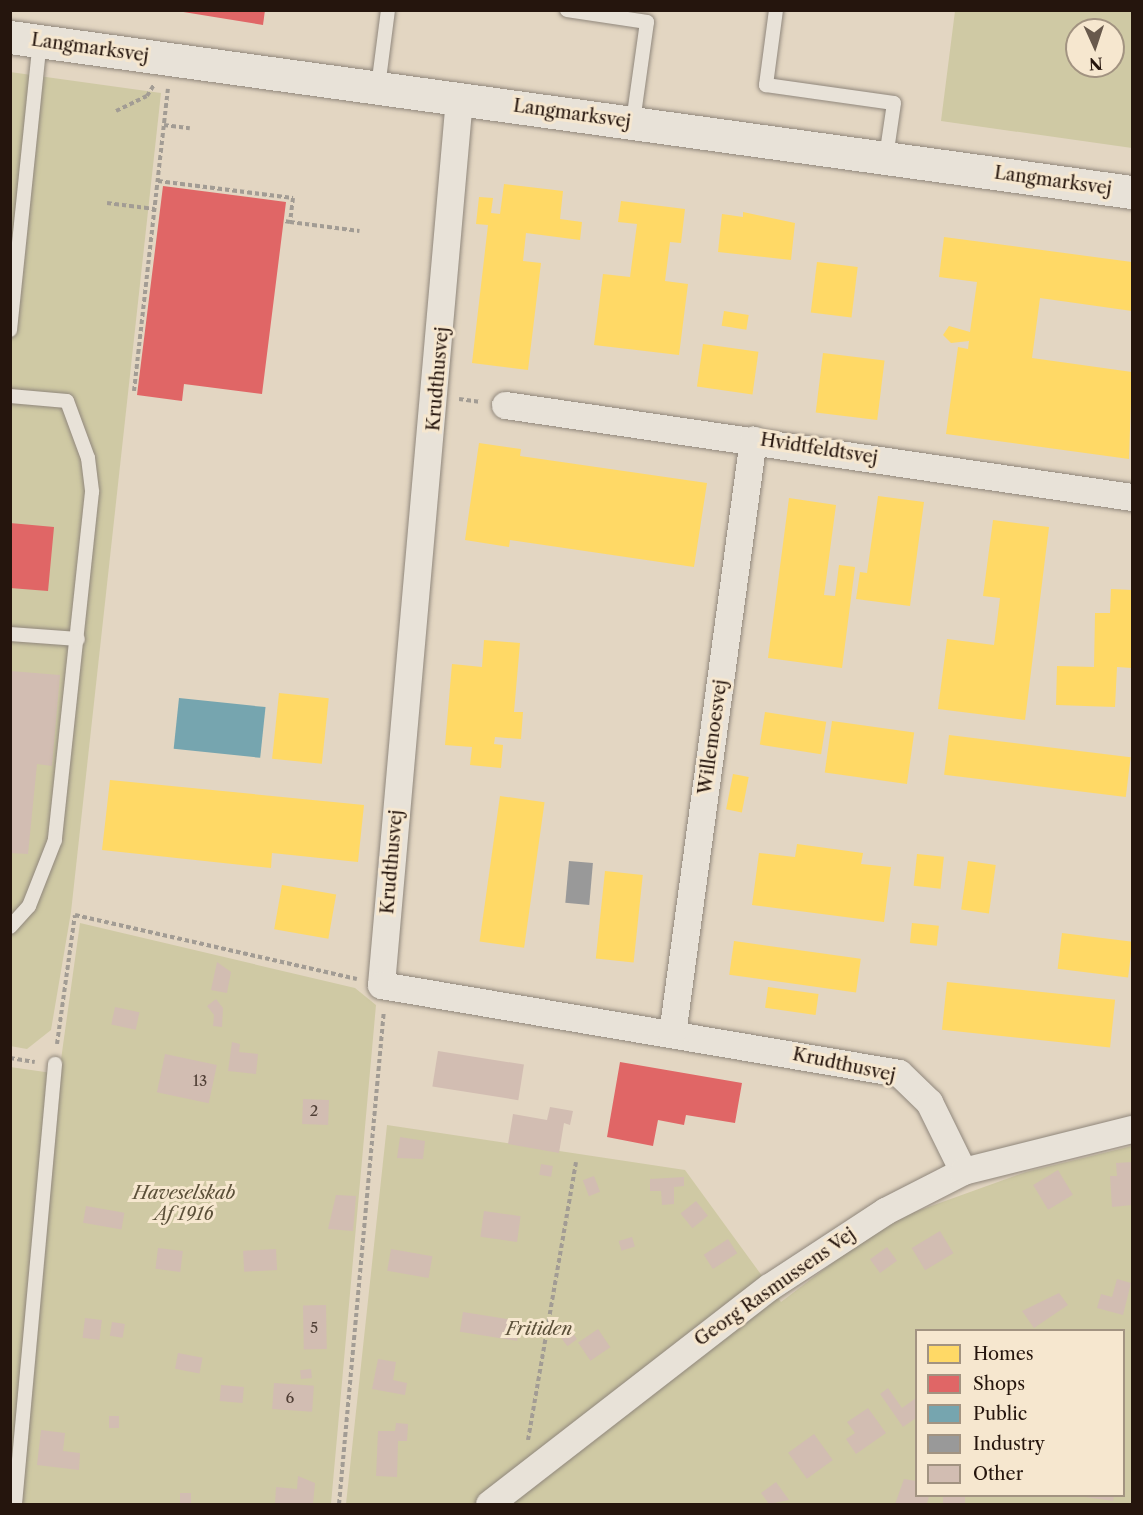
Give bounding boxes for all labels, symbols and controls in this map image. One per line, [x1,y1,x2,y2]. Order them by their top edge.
north arrow [1065,18,1125,78]
street label: Langmarksvej [30,29,150,67]
text: N [1088,54,1103,74]
street label: Langmarksvej [512,95,632,133]
street label: Langmarksvej [993,162,1113,200]
street label: Krudthusvej [423,326,453,432]
street label: Hvidtfeldtsvej [759,429,879,469]
street label: Willemoesvej [694,678,732,796]
street label: Krudthusvej [377,809,407,915]
street label: Krudthusvej [791,1044,897,1086]
house number: 13 [193,1072,207,1090]
house number: 2 [310,1102,318,1120]
park label: Haveselskab Af 1916 [133,1183,235,1226]
street label: Georg Rasmussens Vej [690,1223,860,1351]
park label: Fritiden [506,1318,572,1340]
house number: 5 [310,1319,318,1337]
legend [915,1329,1125,1497]
text: Homes [973,1343,1034,1365]
text: Shops [973,1373,1025,1395]
house number: 6 [286,1389,294,1407]
text: Public [973,1403,1027,1425]
text: Industry [973,1433,1045,1455]
text: Other [973,1463,1023,1485]

